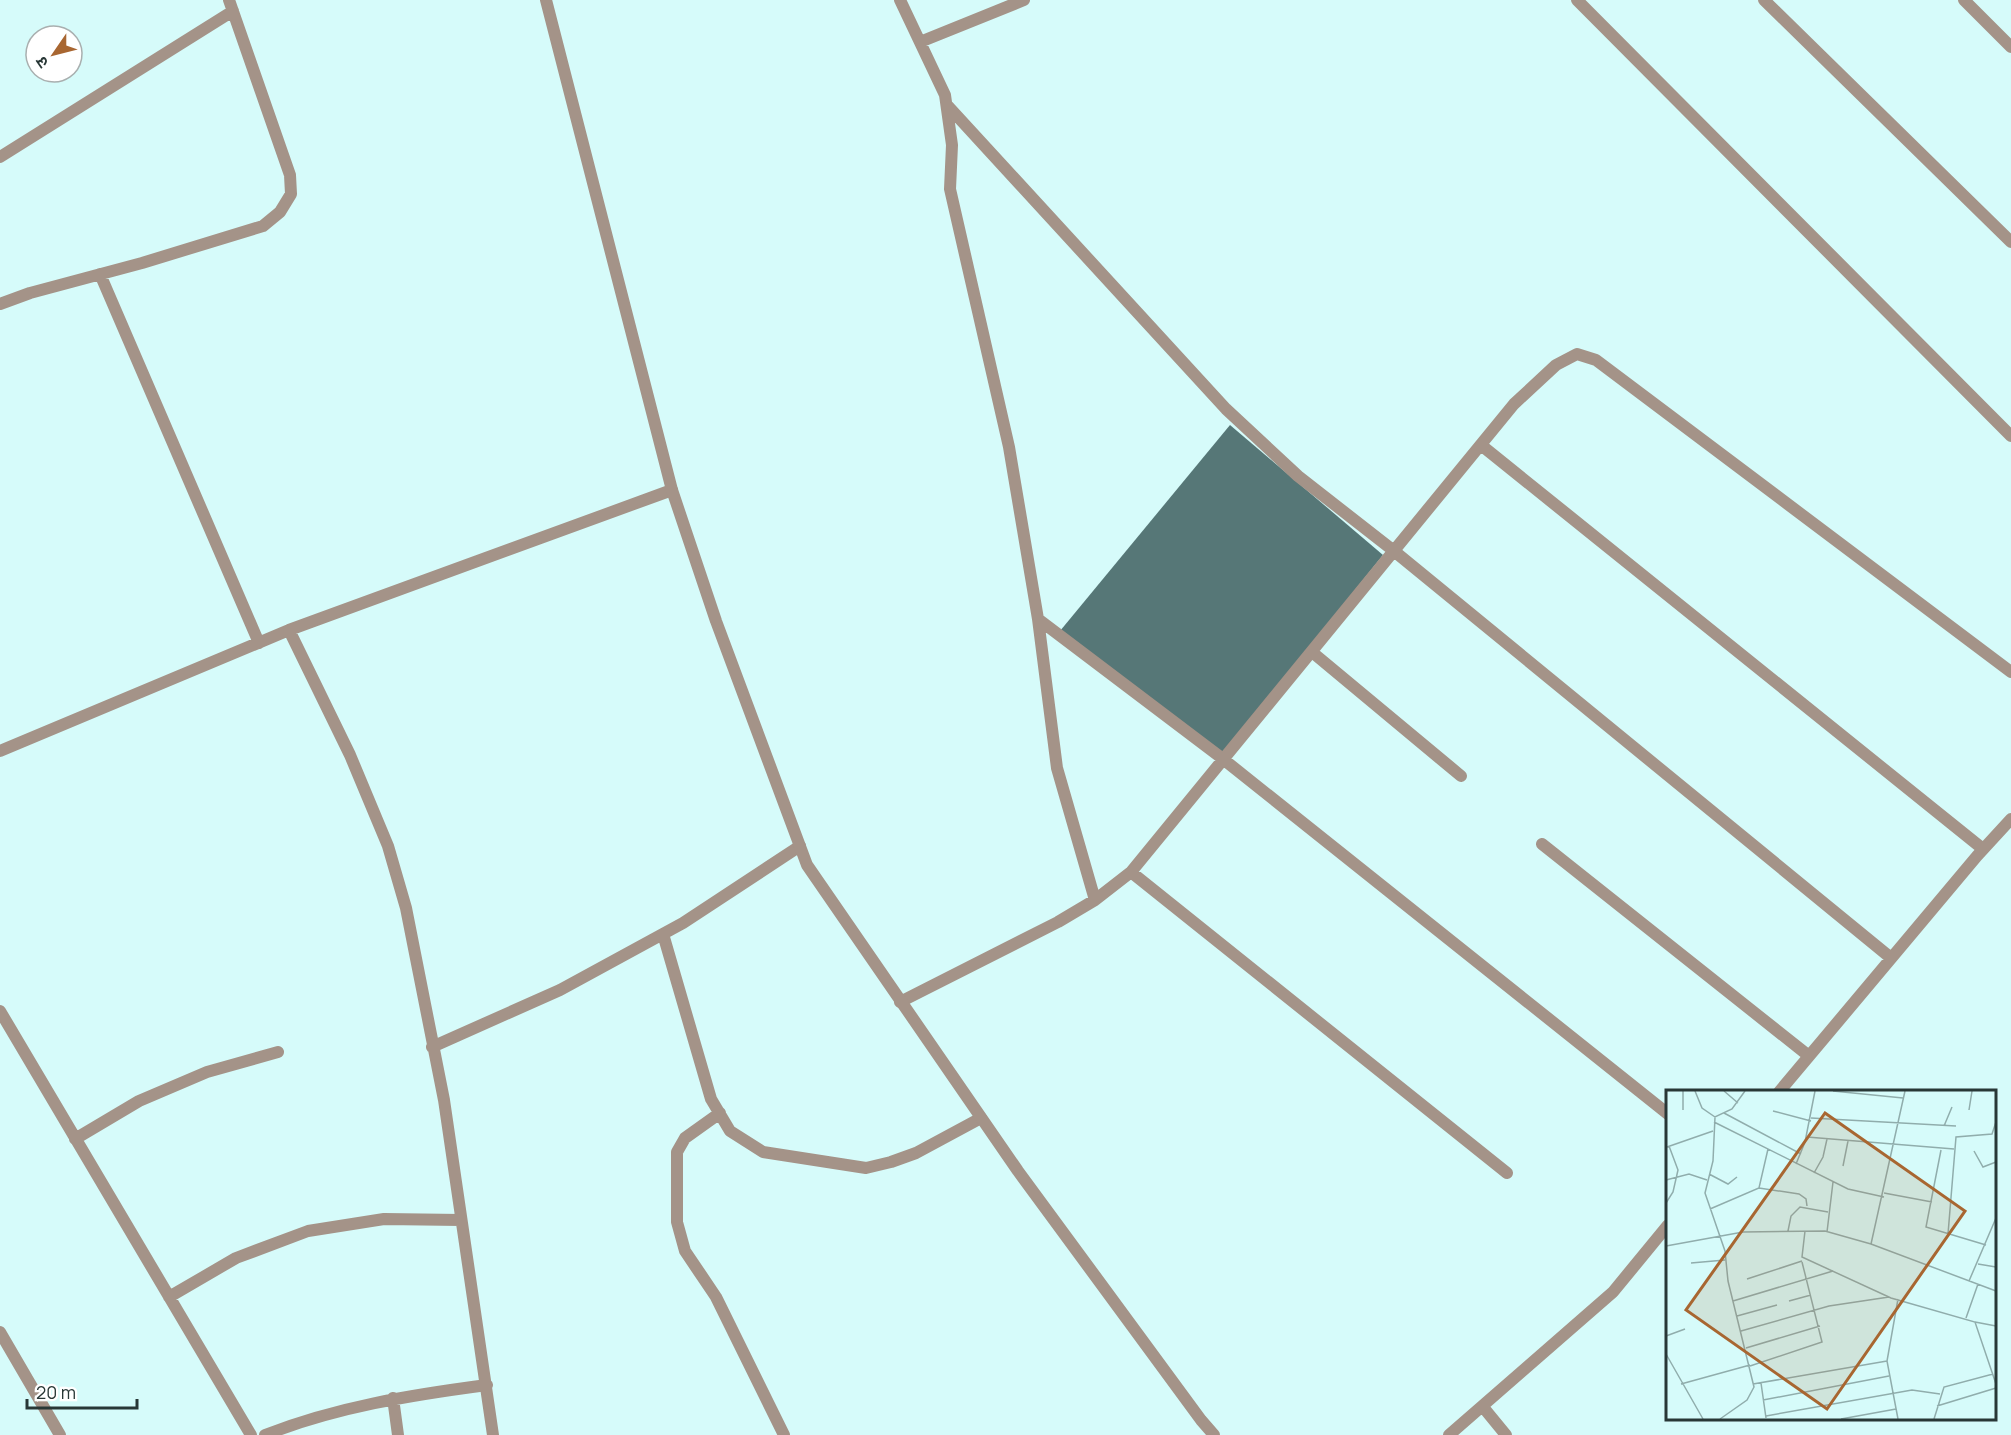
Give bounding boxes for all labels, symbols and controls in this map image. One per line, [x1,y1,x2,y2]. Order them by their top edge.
north arrow [24,24,84,84]
text: उ [30,52,53,73]
inset map [1666,1090,1996,1420]
scale bar [27,1372,136,1410]
text: 20 m [36,1380,76,1404]

